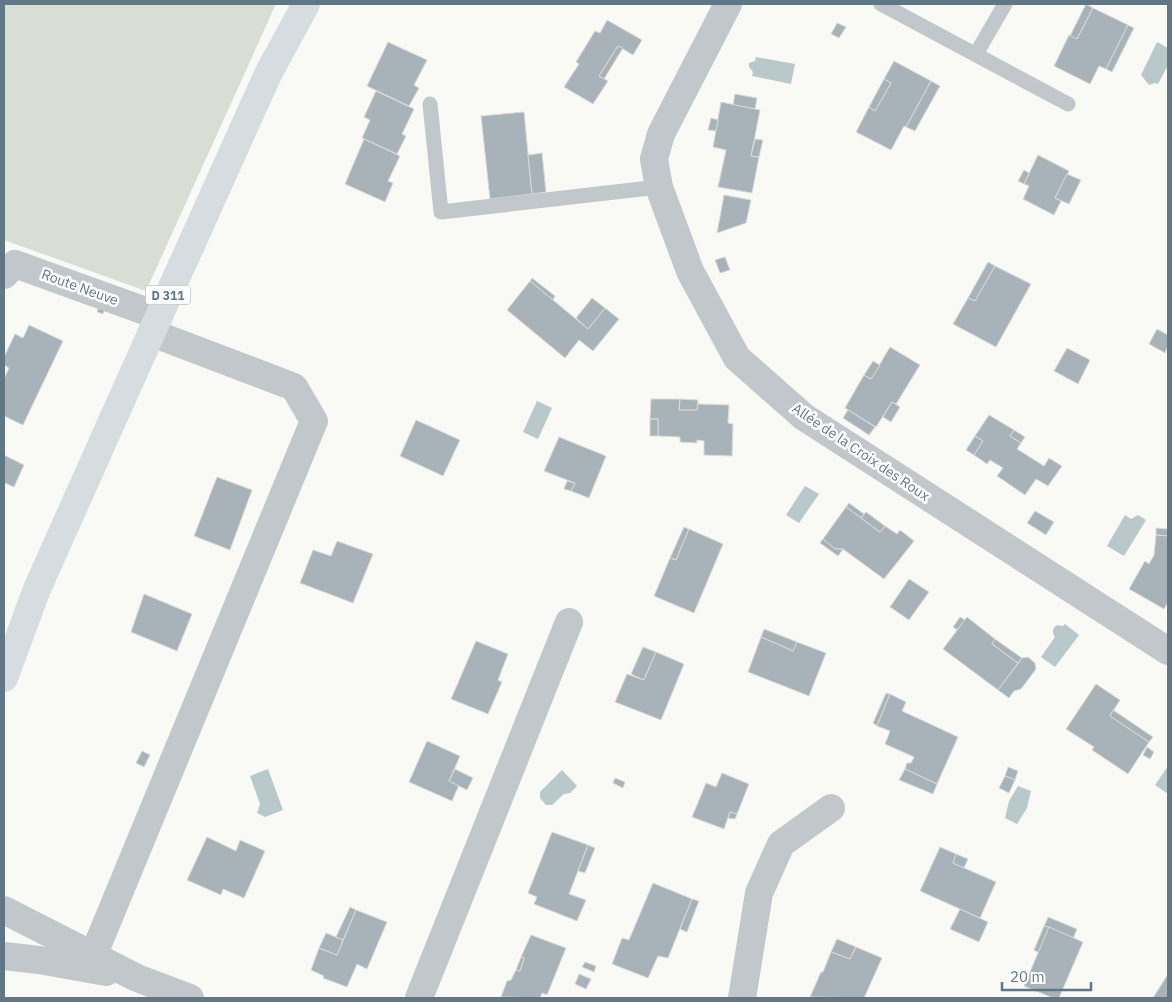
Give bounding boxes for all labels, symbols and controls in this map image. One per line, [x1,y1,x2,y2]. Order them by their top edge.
street label: Route Neuve [39,265,121,309]
road number: D 311 [146,286,190,304]
street label: Allée de la Croix des Roux [789,399,933,505]
scale bar [1002,960,1091,992]
text: 20 m [1010,967,1045,986]

